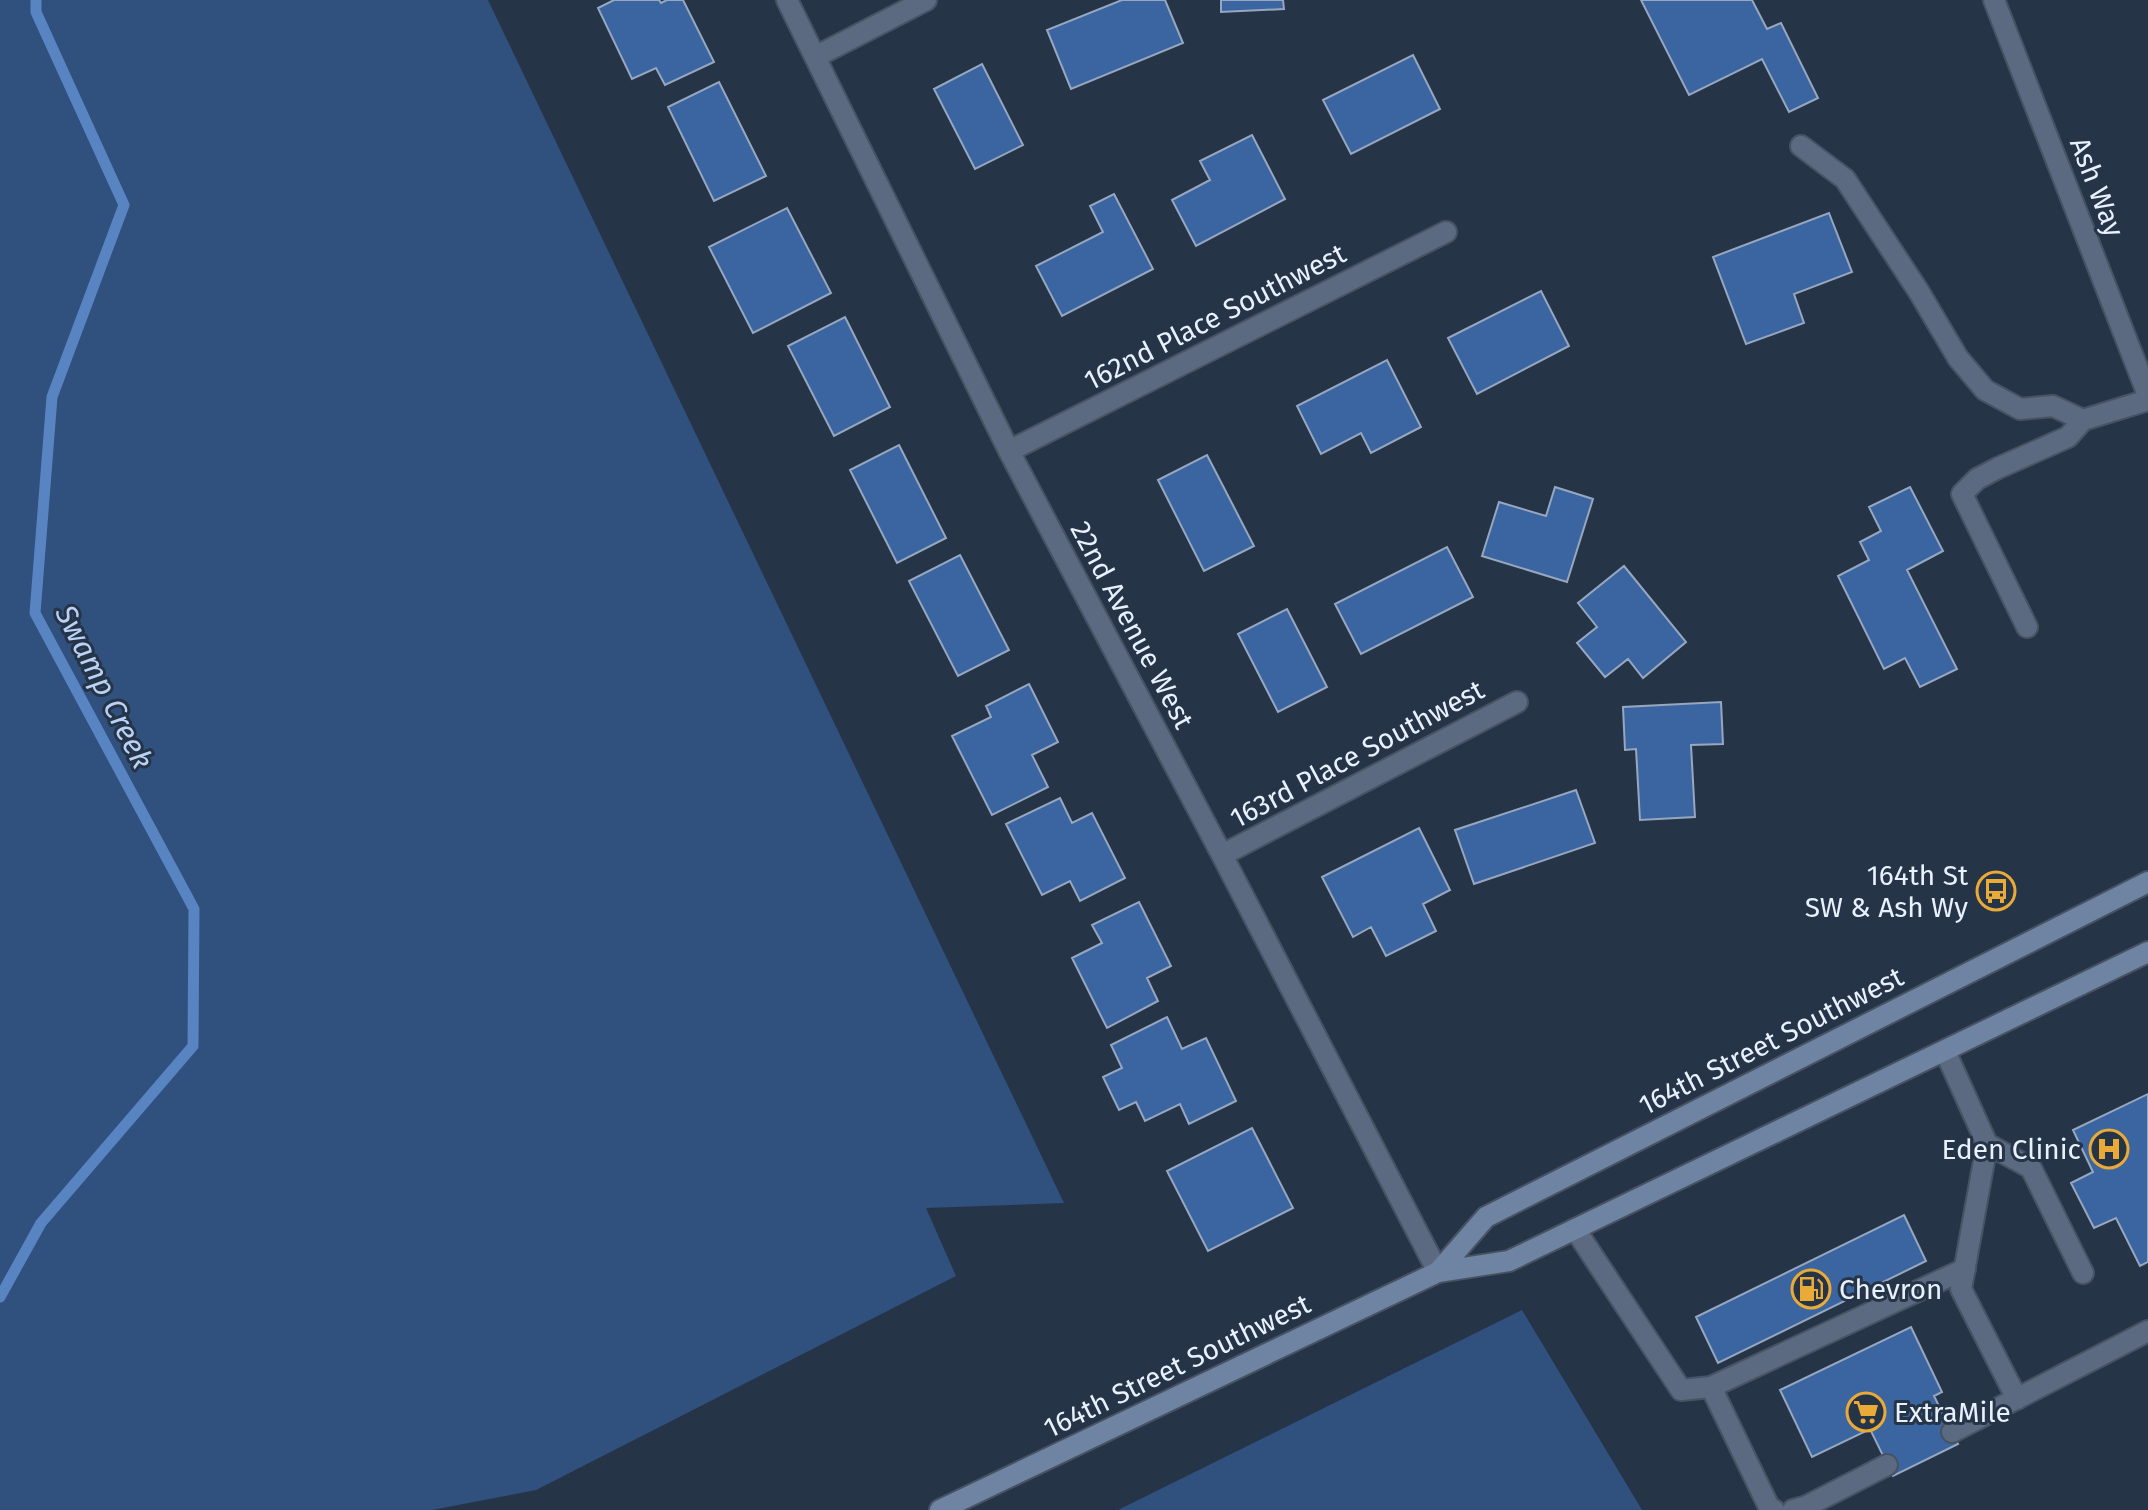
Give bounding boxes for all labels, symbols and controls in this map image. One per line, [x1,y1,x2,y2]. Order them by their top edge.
street label: Ash Way [2063,133,2131,242]
street label: 162nd Place Southwest [1079,236,1352,397]
street label: 22nd Avenue West [1063,516,1201,735]
water label: Swamp Creek [47,598,161,775]
street label: 163rd Place Southwest [1224,673,1490,835]
place label: 164th St SW & Ash Wy [1805,859,1969,924]
bus stop icon: 164th St SW & Ash Wy [1975,870,2017,912]
street label: 164th Street Southwest [1633,960,1909,1122]
hospital icon: Eden Clinic [2088,1128,2130,1170]
place label: Eden Clinic [1942,1133,2081,1166]
fuel station icon: Chevron [1790,1268,1832,1310]
place label: Chevron [1839,1273,1942,1306]
street label: 164th Street Southwest [1038,1287,1316,1445]
supermarket icon: ExtraMile [1845,1391,1887,1433]
place label: ExtraMile [1894,1396,2011,1429]

